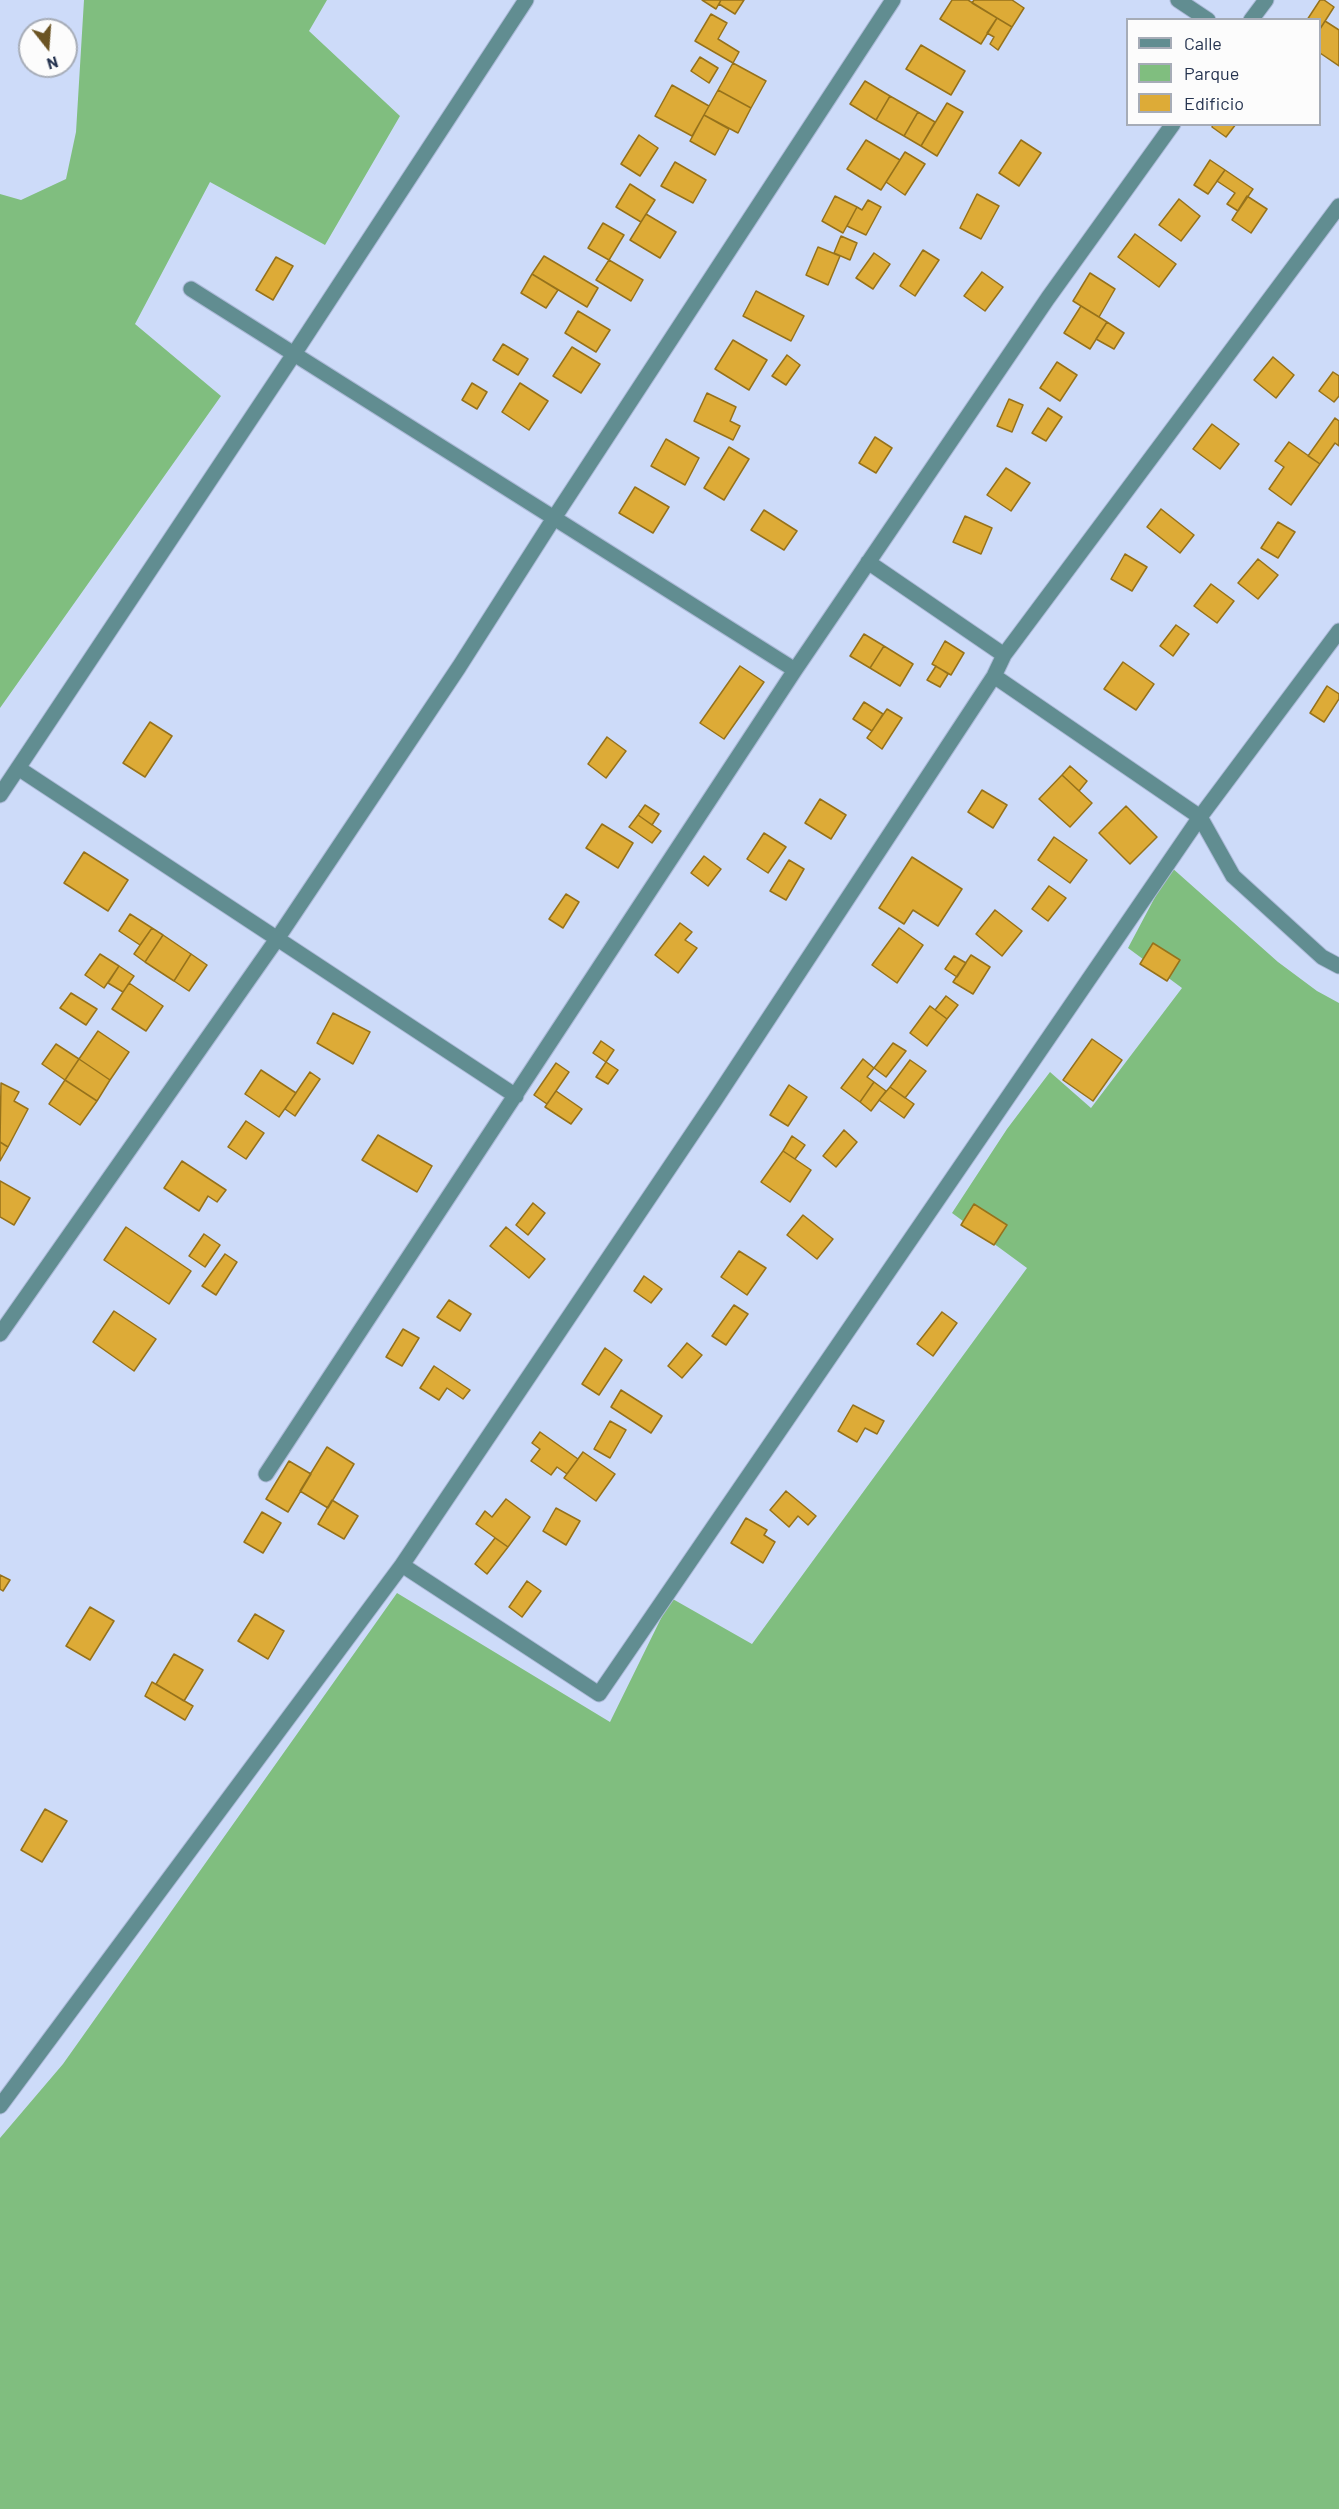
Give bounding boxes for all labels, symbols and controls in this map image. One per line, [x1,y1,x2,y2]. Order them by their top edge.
north arrow [18,18,78,78]
legend [1126,18,1321,126]
text: Calle [1184,32,1222,54]
text: N [45,53,61,74]
text: Parque [1184,62,1239,84]
text: Edificio [1184,92,1244,114]

